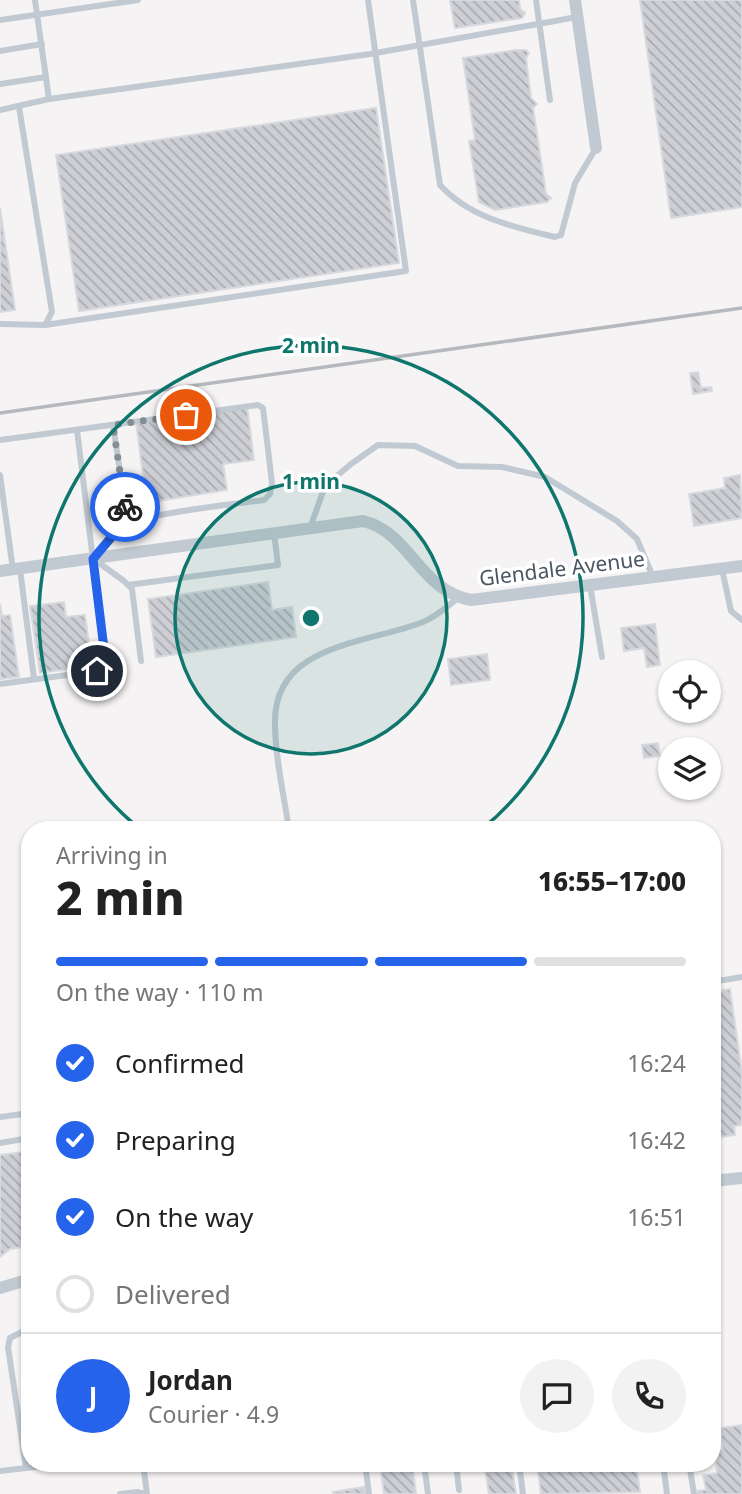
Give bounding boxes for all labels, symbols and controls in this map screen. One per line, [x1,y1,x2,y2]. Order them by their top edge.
text: 2 min [282,331,340,359]
pin [156,385,216,445]
icon: bag [167,396,205,434]
text: 1 min [282,467,340,495]
courier [90,472,160,542]
icon: bike [106,488,144,526]
street label: Glendale Avenue [477,544,646,592]
centre of rings [299,606,323,630]
pin [67,641,127,701]
icon: home [78,652,116,690]
map controls [658,660,721,800]
button: locate [658,660,721,723]
button: layers [658,737,721,800]
text: Arriving in [56,839,168,871]
text: 16:55–17:00 [538,863,686,899]
text: 2 min [56,866,185,928]
text: On the way · 110 m [56,976,263,1008]
icon: check [56,1044,94,1082]
text: Confirmed [115,1045,245,1081]
text: 16:24 [627,1047,686,1079]
icon: check [56,1121,94,1159]
text: Preparing [115,1122,236,1158]
text: 16:42 [627,1124,686,1156]
icon: check [56,1198,94,1236]
text: On the way [115,1199,253,1235]
text: 16:51 [627,1201,686,1233]
text: Delivered [115,1276,231,1312]
button: chat [520,1359,594,1433]
button: phone [612,1359,686,1433]
text: Jordan [148,1362,233,1398]
text: J [89,1378,97,1414]
text: Courier · 4.9 [148,1398,279,1430]

